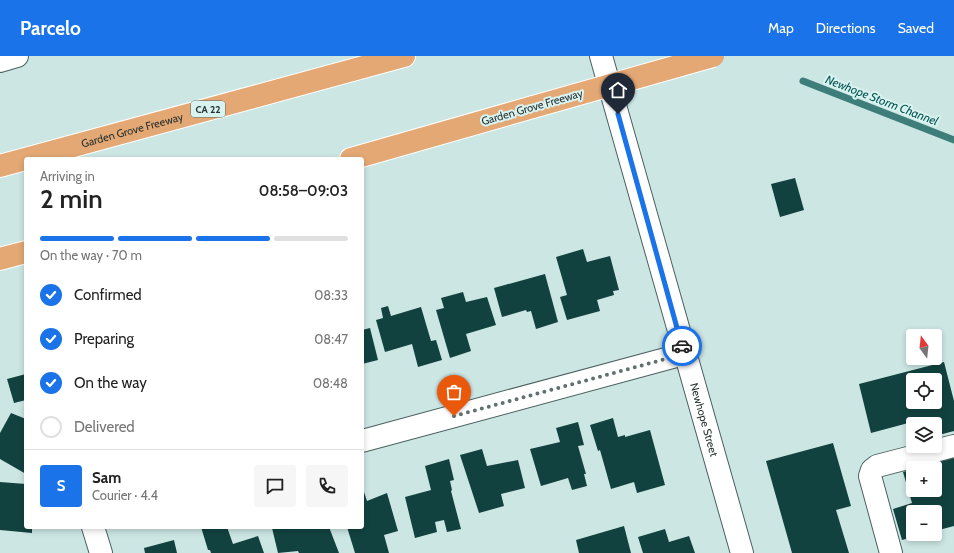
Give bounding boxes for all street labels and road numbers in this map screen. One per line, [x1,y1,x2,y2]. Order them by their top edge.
street label: Garden Grove Freeway [480,86,585,128]
road number: CA 22 [191,101,225,117]
street label: Garden Grove Freeway [80,109,185,151]
street label: Newhope Street [687,381,721,458]

